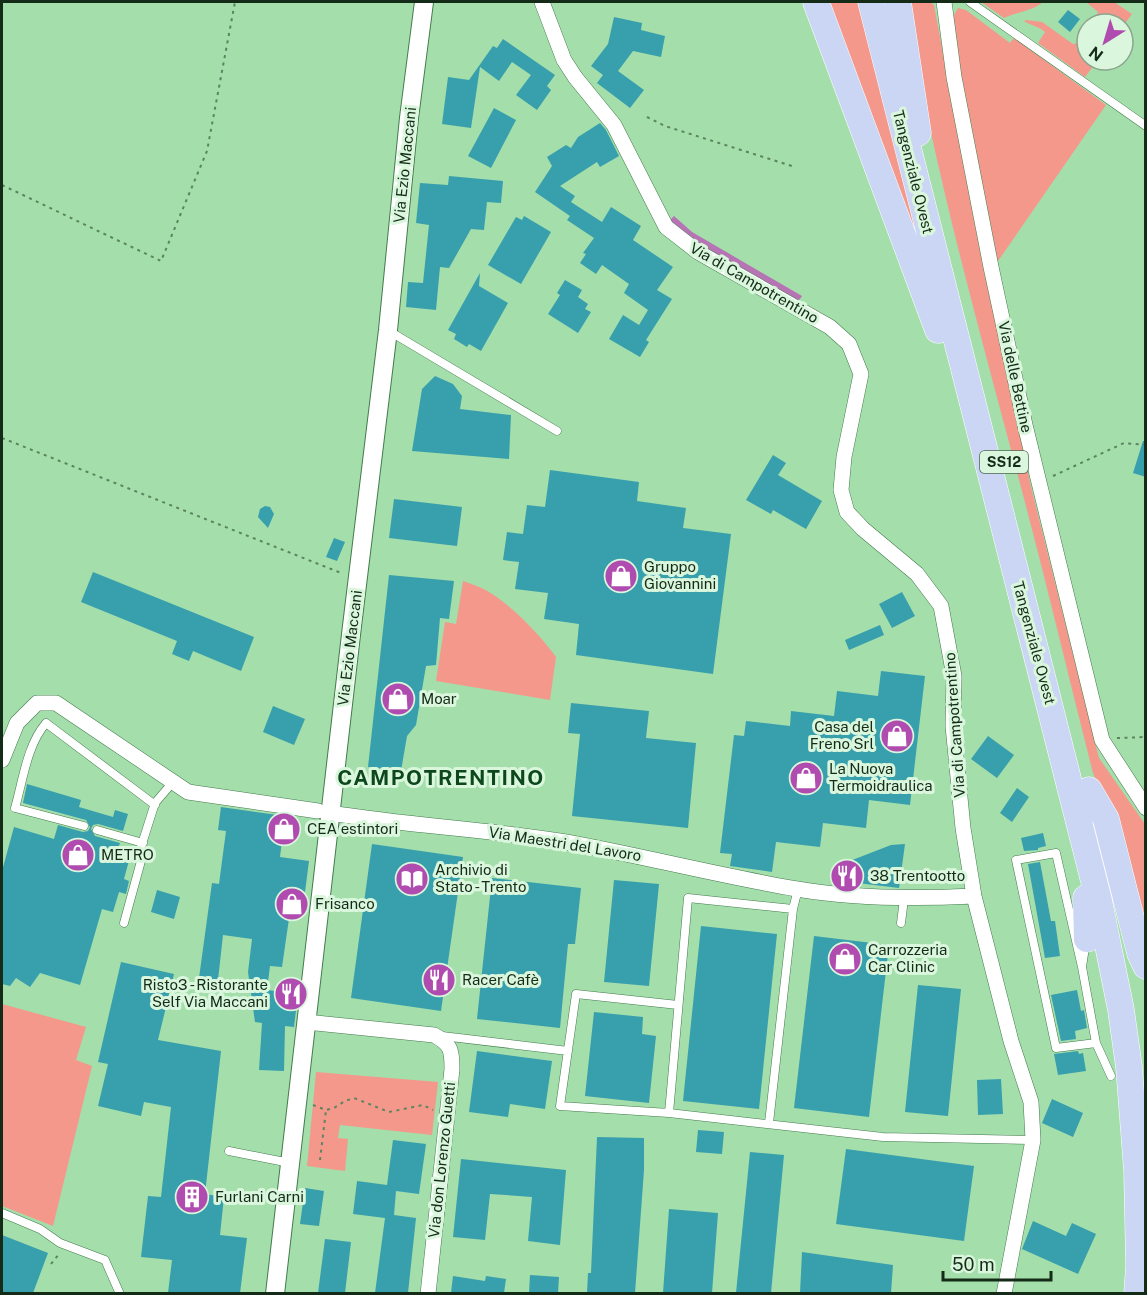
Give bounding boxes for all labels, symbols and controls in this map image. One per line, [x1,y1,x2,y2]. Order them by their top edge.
north arrow [1075,12,1135,72]
text: N [1086,42,1107,65]
street label: Via Ezio Maccani [390,106,419,224]
street label: Tangenziale Ovest [890,108,937,236]
street label: Via di Campotrentino [687,239,822,326]
street label: Via delle Bettine [995,320,1036,434]
road number: SS12 [980,451,1028,473]
shop icon: Gruppo Giovannini [603,558,639,594]
place label: Gruppo Giovannini [644,558,716,592]
street label: Tangenziale Ovest [1010,579,1059,706]
street label: Via Ezio Maccani [334,589,365,707]
street label: Via di Campotrentino [941,652,968,798]
shop icon: Moar [380,681,416,717]
place label: Moar [421,690,457,707]
place label: Casa del Freno Srl [810,718,874,752]
shop icon: Casa del Freno Srl [879,718,915,754]
shop icon: La Nuova Termoidraulica [788,760,824,796]
place label: La Nuova Termoidraulica [829,760,933,794]
district label: CAMPOTRENTINO [337,765,545,790]
shop icon: CEA estintori [266,811,302,847]
place label: CEA estintori [307,820,398,837]
street label: Via Maestri del Lavoro [488,823,643,864]
shop icon: METRO [60,837,96,873]
place label: METRO [101,846,154,863]
restaurant icon: 38 Trentootto [829,858,865,894]
library icon: Archivio di Stato - Trento [394,861,430,897]
place label: Archivio di Stato - Trento [435,861,526,895]
place label: 38 Trentootto [870,867,965,884]
shop icon: Frisanco [274,886,310,922]
place label: Frisanco [315,895,375,912]
shop icon: Carrozzeria Car Clinic [827,941,863,977]
place label: Carrozzeria Car Clinic [868,941,947,975]
restaurant icon: Racer Cafè [421,962,457,998]
place label: Racer Cafè [462,971,539,988]
place label: Risto3 - Ristorante Self Via Maccani [143,976,268,1010]
restaurant icon: Risto3 - Ristorante Self Via Maccani [273,976,309,1012]
street label: Via don Lorenzo Guetti [425,1081,458,1239]
building icon: Furlani Carni [174,1179,210,1215]
place label: Furlani Carni [215,1188,304,1205]
scale bar [943,1244,1051,1282]
text: 50 m [952,1254,995,1275]

